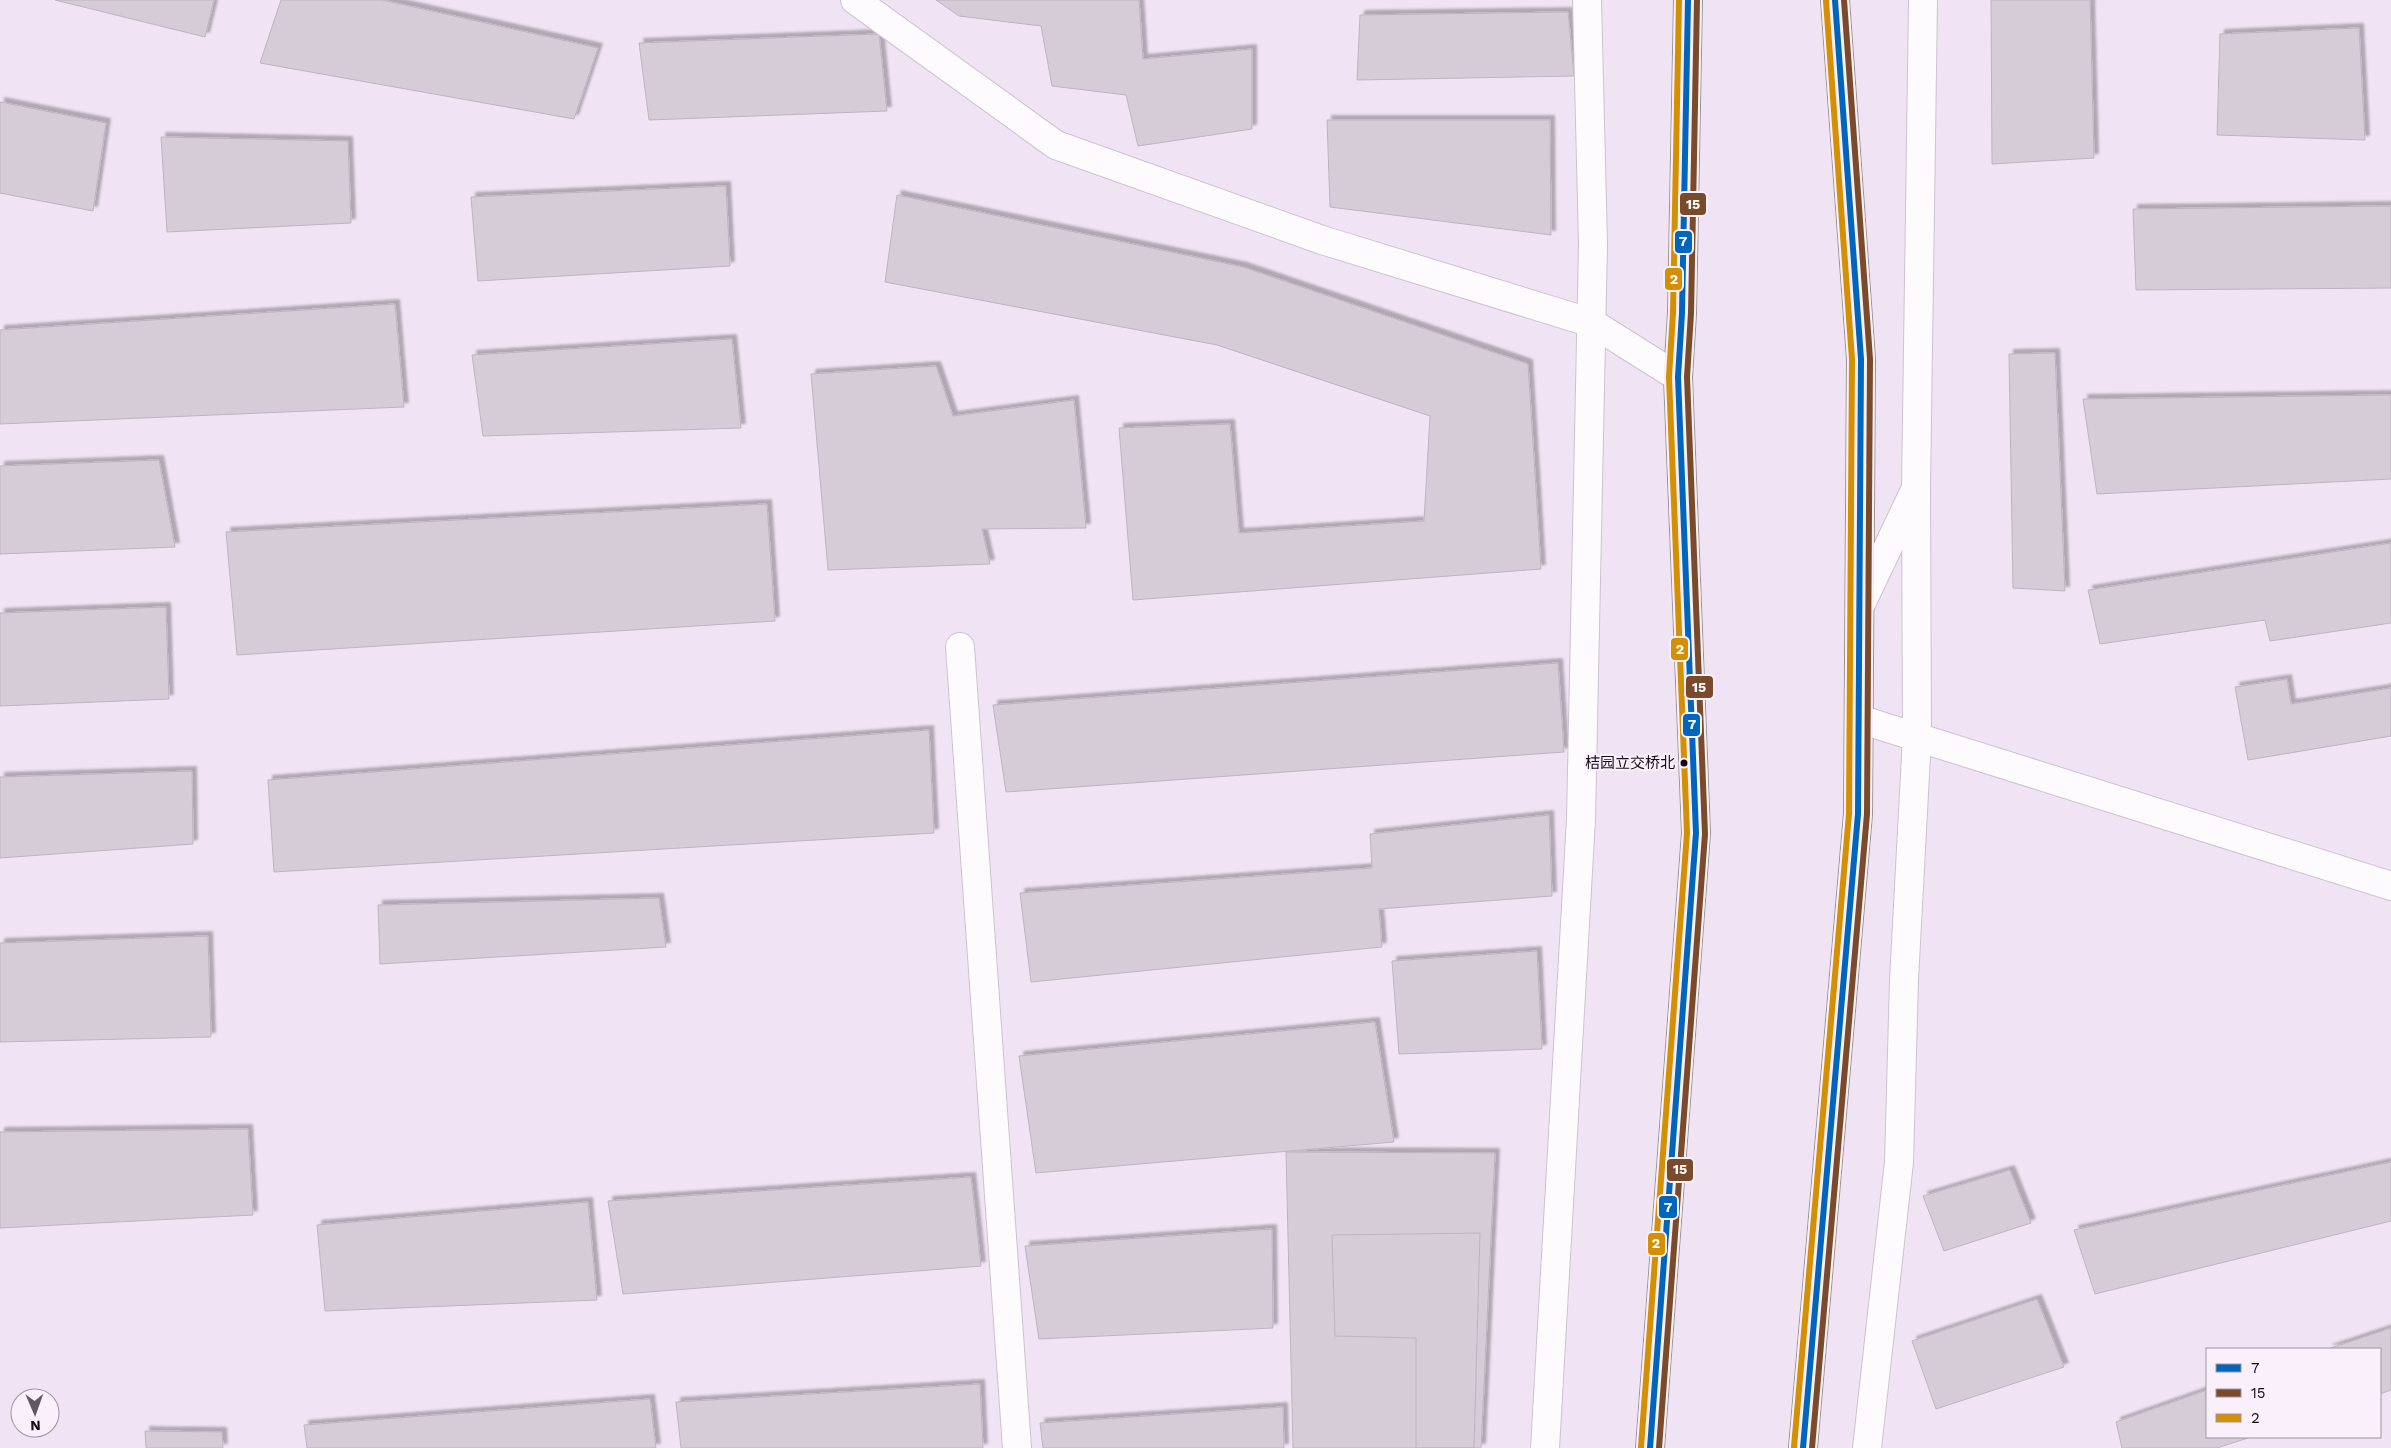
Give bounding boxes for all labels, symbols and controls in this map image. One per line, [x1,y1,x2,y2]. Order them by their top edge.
line badge: 15 [1679,192,1707,216]
text: 15 [1686,196,1700,212]
line badge: 7 [1674,230,1693,254]
text: 7 [1679,233,1688,249]
line badge: 2 [1664,267,1683,291]
text: 2 [1670,271,1678,287]
line badge: 2 [1670,637,1689,661]
text: 2 [1676,641,1684,657]
line badge: 15 [1685,675,1714,699]
text: 15 [1692,679,1706,695]
line badge: 7 [1682,713,1701,737]
text: 7 [1688,716,1697,732]
place label: 桔园立交桥北 [1585,754,1675,772]
marker: 桔园立交桥北 [1679,758,1689,768]
line badge: 15 [1666,1158,1694,1182]
text: 15 [1673,1161,1687,1177]
line badge: 7 [1658,1195,1678,1219]
text: 7 [1664,1199,1673,1215]
line badge: 2 [1647,1232,1666,1256]
text: 2 [1652,1235,1660,1251]
legend [2206,1348,2381,1438]
text: 7 [2251,1359,2259,1377]
text: 15 [2251,1384,2266,1402]
north arrow [10,1388,60,1438]
text: 2 [2251,1409,2260,1427]
text: N [30,1418,41,1434]

